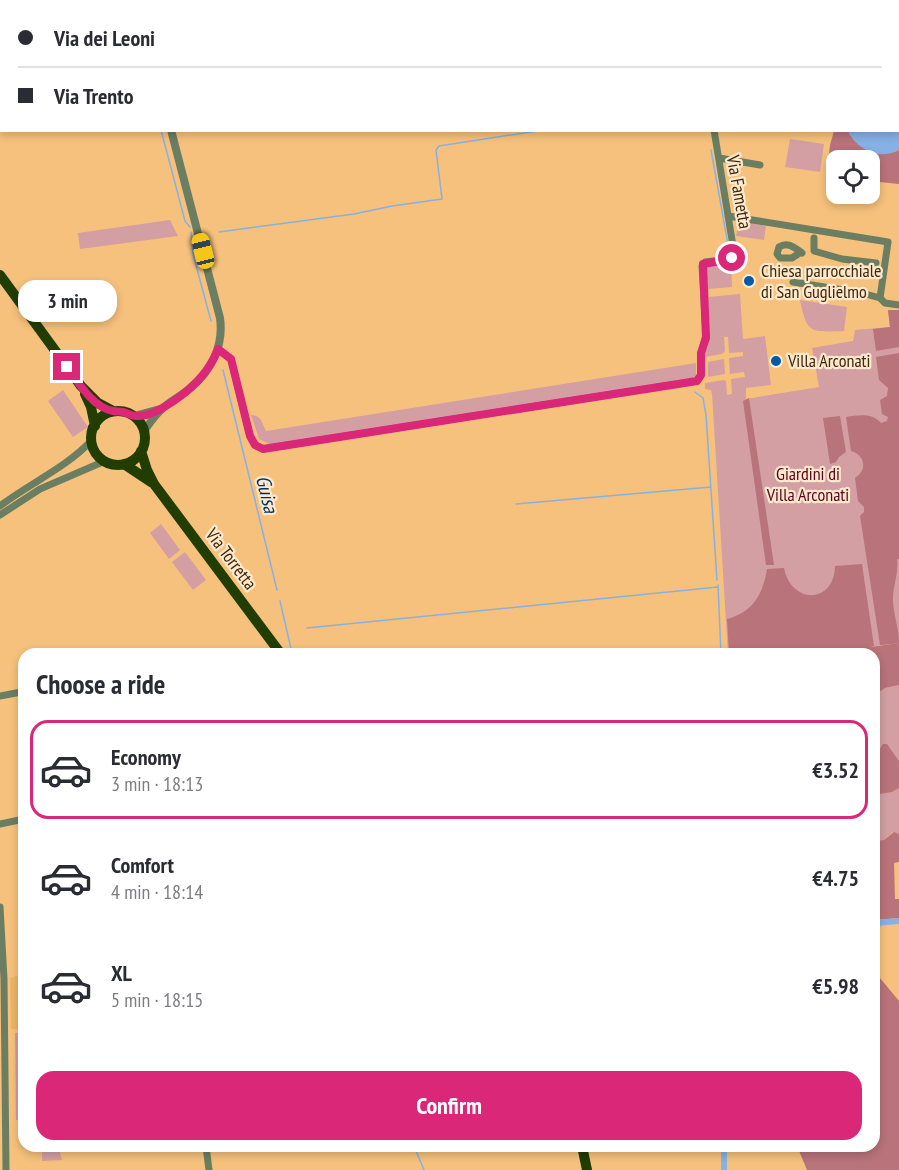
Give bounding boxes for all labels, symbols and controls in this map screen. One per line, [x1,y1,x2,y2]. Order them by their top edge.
text: Via dei Leoni [54,24,155,52]
text: Via Trento [54,82,133,110]
map controls [826,150,880,204]
button: locate [826,150,880,204]
street label: Via Fametta [722,152,757,230]
car [190,231,216,271]
route start [718,244,745,271]
place label: Chiesa parrocchiale di San Guglielmo [761,259,881,303]
marker: Chiesa parrocchiale di San Guglielmo [742,274,756,288]
callout: 3 min [17,280,116,322]
text: 3 min [47,288,88,314]
place label: Villa Arconati [787,349,870,372]
route end [53,353,80,380]
marker: Villa Arconati [769,354,783,368]
park label: Giardini di Villa Arconati [766,462,849,506]
water label: Guisa [250,473,284,516]
street label: Via Torretta [200,523,262,594]
text: Choose a ride [36,667,165,701]
icon: car [39,743,93,797]
text: Economy [111,743,181,771]
text: €3.52 [812,756,859,784]
text: 3 min · 18:13 [111,771,203,797]
icon: car [39,851,93,905]
text: Comfort [111,851,174,879]
text: €4.75 [812,864,859,892]
text: 4 min · 18:14 [111,879,203,905]
icon: car [39,959,93,1013]
text: XL [111,959,132,987]
text: €5.98 [812,972,859,1000]
text: 5 min · 18:15 [111,987,203,1013]
button: Confirm [36,1071,862,1140]

